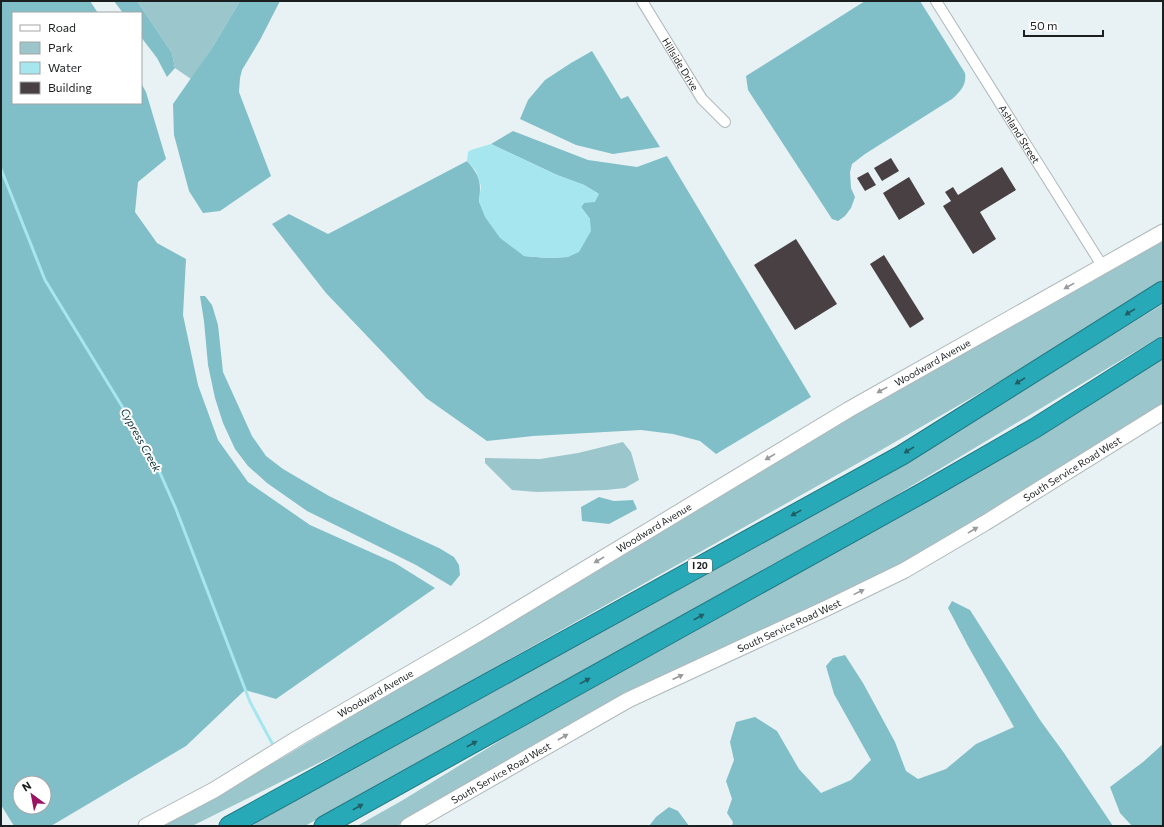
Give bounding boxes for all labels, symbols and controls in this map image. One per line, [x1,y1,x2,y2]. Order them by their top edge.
legend [12,12,142,104]
scale bar [1024,12,1103,38]
text: 50 m [1030,18,1058,32]
text: Road [48,20,76,34]
street label: Hillside Drive [660,36,701,93]
text: Park [48,40,74,54]
text: Water [48,60,82,74]
text: Building [48,80,92,94]
street label: Ashland Street [997,103,1042,165]
one-way arrow [1063,282,1074,289]
one-way arrow [1125,308,1135,316]
street label: Woodward Avenue [892,336,972,389]
one-way arrow [1015,377,1025,385]
one-way arrow [876,387,888,394]
water label: Cypress Creek [119,406,165,475]
street label: South Service Road West [1021,434,1123,504]
one-way arrow [903,446,915,453]
one-way arrow [764,453,776,460]
street label: Woodward Avenue [614,500,693,555]
one-way arrow [790,510,802,516]
one-way arrow [967,526,979,533]
one-way arrow [593,557,605,564]
road number: I 20 [688,559,712,573]
one-way arrow [854,589,865,595]
street label: South Service Road West [735,596,843,655]
one-way arrow [693,614,705,621]
street label: Woodward Avenue [335,667,415,720]
one-way arrow [673,674,684,680]
one-way arrow [579,677,591,684]
one-way arrow [557,734,569,741]
street label: South Service Road West [449,740,553,806]
one-way arrow [466,740,478,747]
north arrow [12,775,52,815]
text: N [19,778,33,794]
one-way arrow [352,804,364,810]

